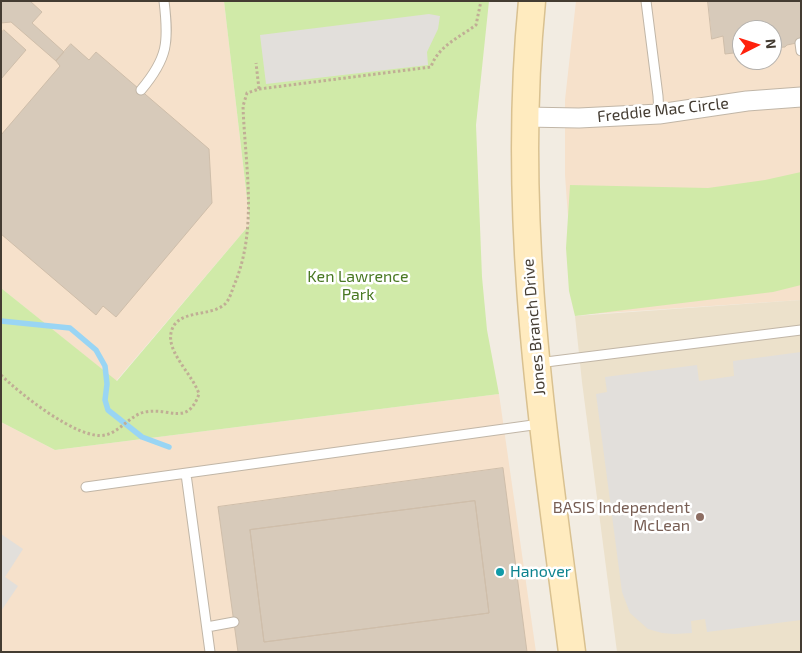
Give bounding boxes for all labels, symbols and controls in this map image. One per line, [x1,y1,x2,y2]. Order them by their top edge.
north arrow [732,20,782,70]
text: N [763,38,780,50]
street label: Freddie Mac Circle [596,94,730,126]
street label: Jones Branch Drive [518,258,550,396]
park label: Ken Lawrence Park [307,267,409,305]
place label: BASIS Independent McLean [553,498,690,536]
marker: BASIS Independent McLean [694,511,706,523]
place label: Hanover [510,562,571,582]
marker: Hanover [494,566,506,578]

